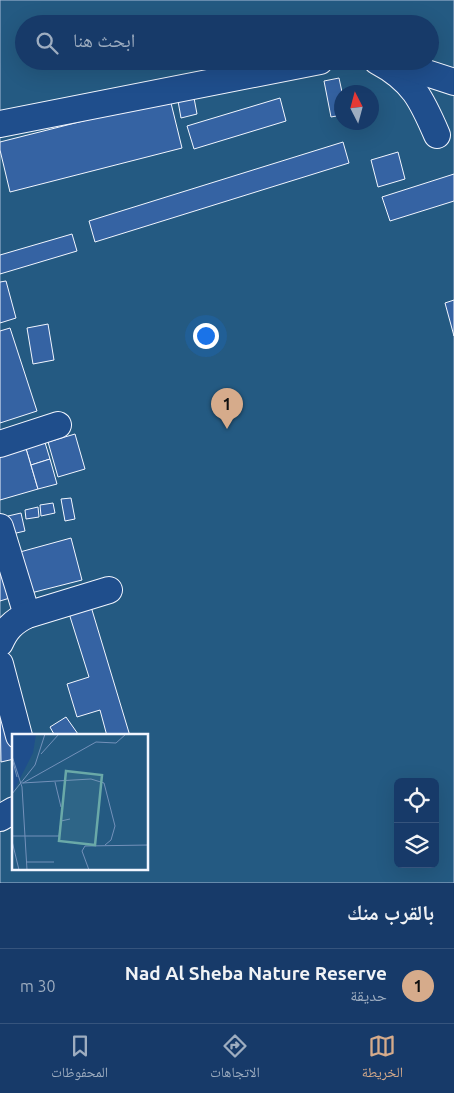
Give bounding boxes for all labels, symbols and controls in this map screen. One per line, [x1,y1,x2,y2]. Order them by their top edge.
search box [15,15,439,70]
icon: search [33,29,61,57]
text: ابحث هنا [73,29,135,51]
north arrow [334,85,379,130]
your location [193,323,219,349]
pin: 1 [211,388,243,429]
inset map [12,734,149,870]
map controls [394,778,439,868]
button: locate [394,778,439,823]
button: layers [394,823,439,868]
text: بالقرب منك [347,900,434,924]
text: Nad Al Sheba Nature Reserve [125,962,387,984]
text: 30 m [20,977,56,995]
text: 1 [413,977,423,995]
text: حديقة [350,986,387,1004]
tab: المحفوظات [51,1032,108,1086]
tab: الاتجاهات [210,1032,260,1086]
tab: الخريطة [362,1032,403,1086]

